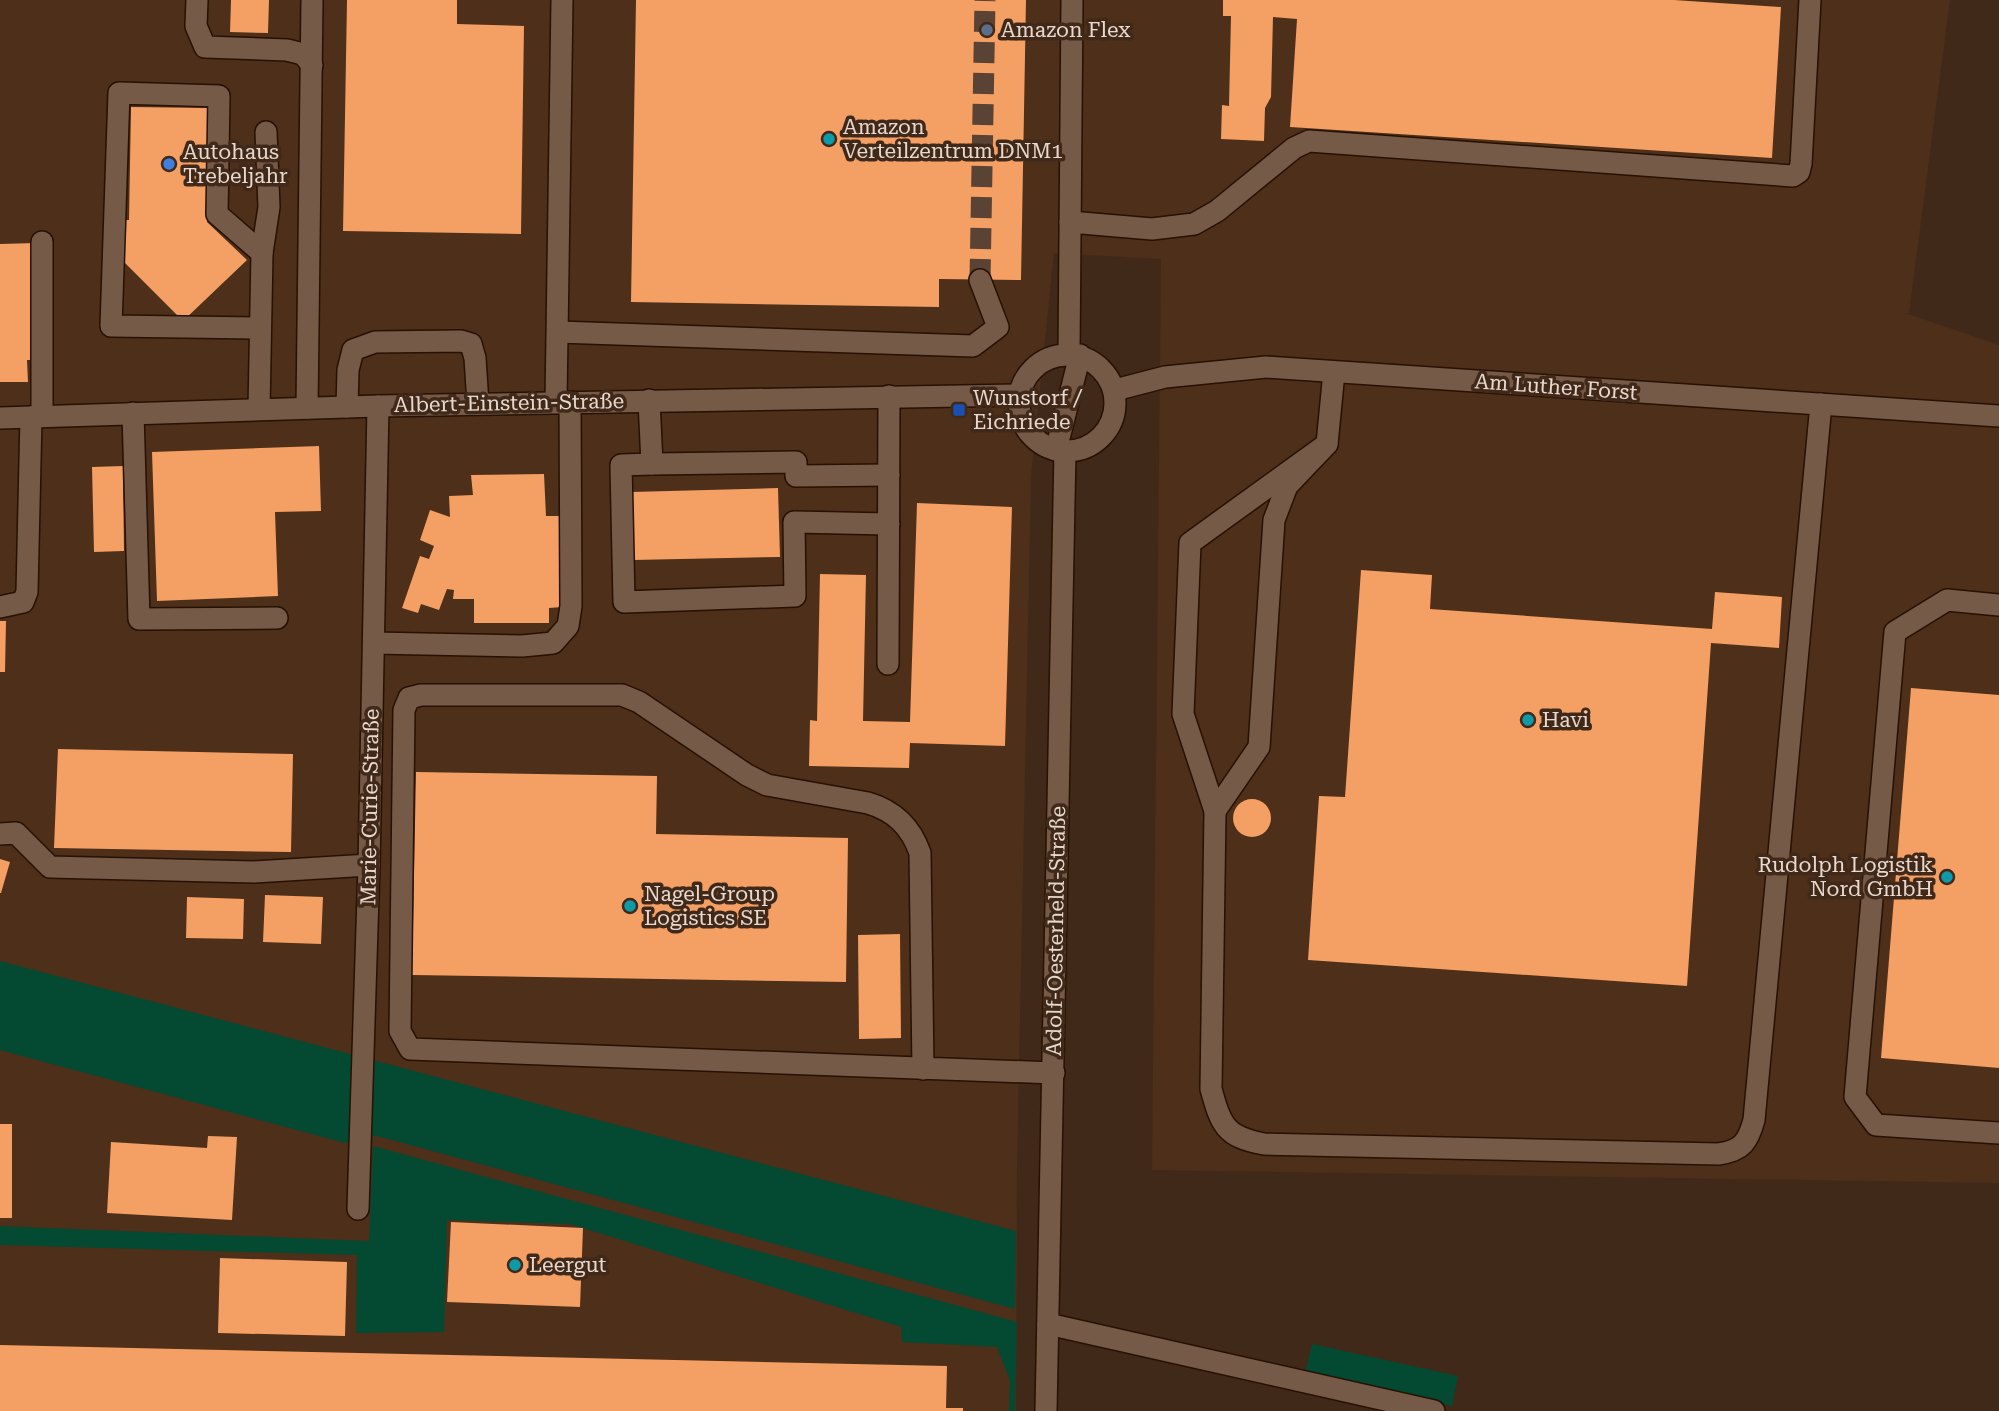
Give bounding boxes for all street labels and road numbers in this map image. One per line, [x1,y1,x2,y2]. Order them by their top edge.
street label: Am Luther Forst [1474,369,1638,405]
street label: Albert-Einstein-Straße [394,389,624,417]
street label: Marie-Curie-Straße [356,708,384,906]
street label: Adolf-Oesterheld-Straße [1042,806,1070,1056]

